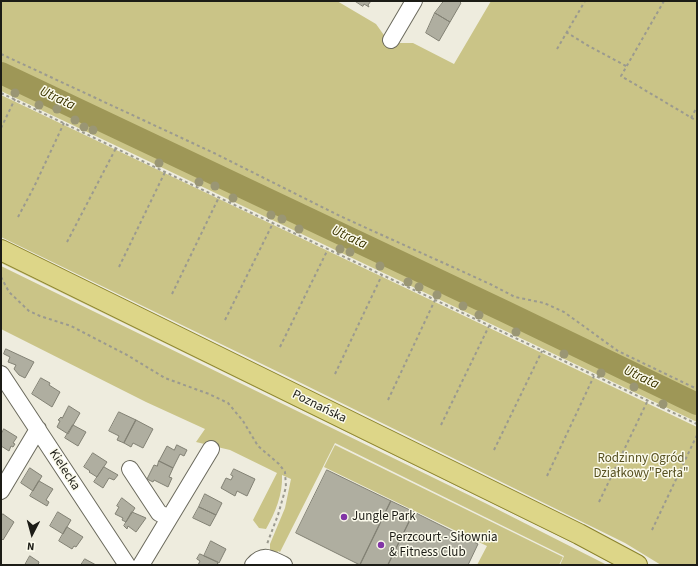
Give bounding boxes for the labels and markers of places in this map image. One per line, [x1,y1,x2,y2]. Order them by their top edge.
place label: Jungle Park [352,509,416,525]
marker: Jungle Park [339,512,349,522]
place label: Perzcourt - Siłownia & Fitness Club [389,530,497,561]
marker: Perzcourt - Siłownia & Fitness Club [376,540,386,550]

